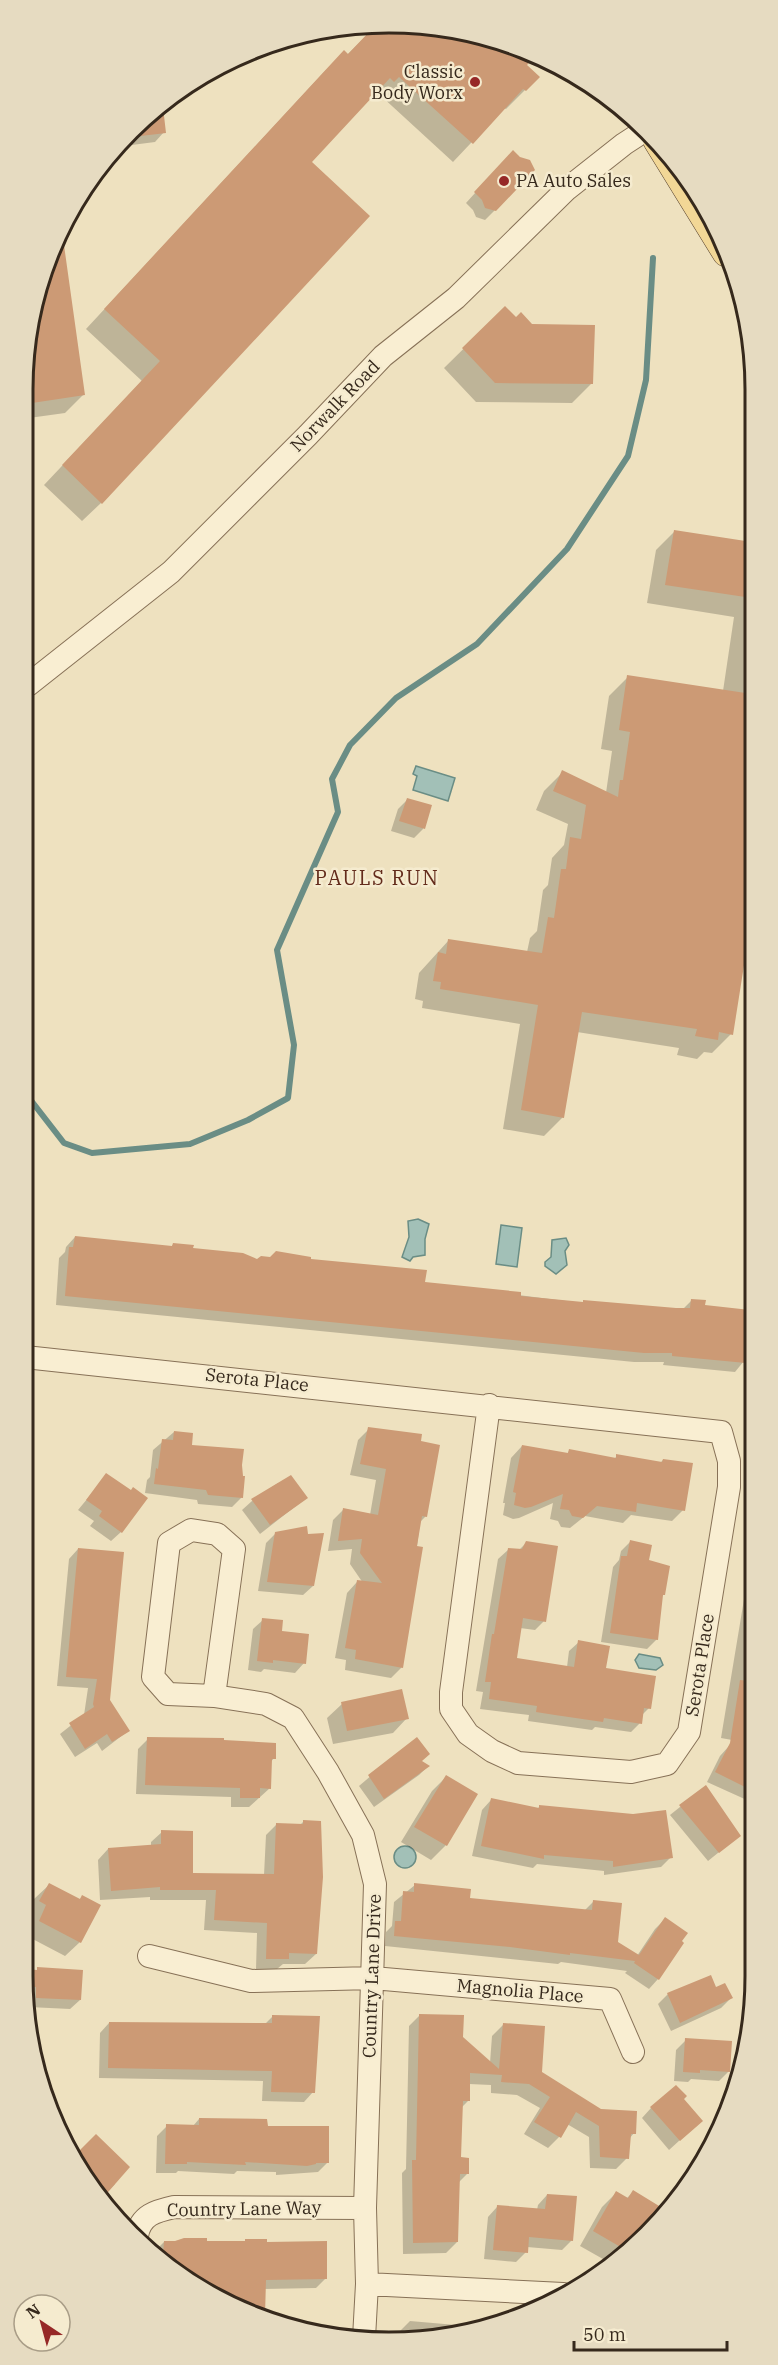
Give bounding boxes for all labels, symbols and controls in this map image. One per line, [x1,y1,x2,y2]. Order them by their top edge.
place label: Classic Body Worx [371,60,463,104]
marker: Classic Body Worx [468,75,482,89]
place label: PA Auto Sales [516,169,631,192]
marker: PA Auto Sales [497,174,511,188]
street label: Norwalk Road [285,355,384,457]
district label: PAULS RUN [315,864,439,891]
street label: Serota Place [204,1363,310,1396]
street label: Serota Place [680,1612,719,1718]
street label: Country Lane Drive [357,1894,386,2058]
street label: Magnolia Place [456,1974,584,2008]
street label: Country Lane Way [167,2196,322,2221]
north arrow [12,2293,72,2353]
text: N [22,2299,44,2323]
scale bar [574,2314,727,2352]
text: 50 m [583,2323,626,2346]

